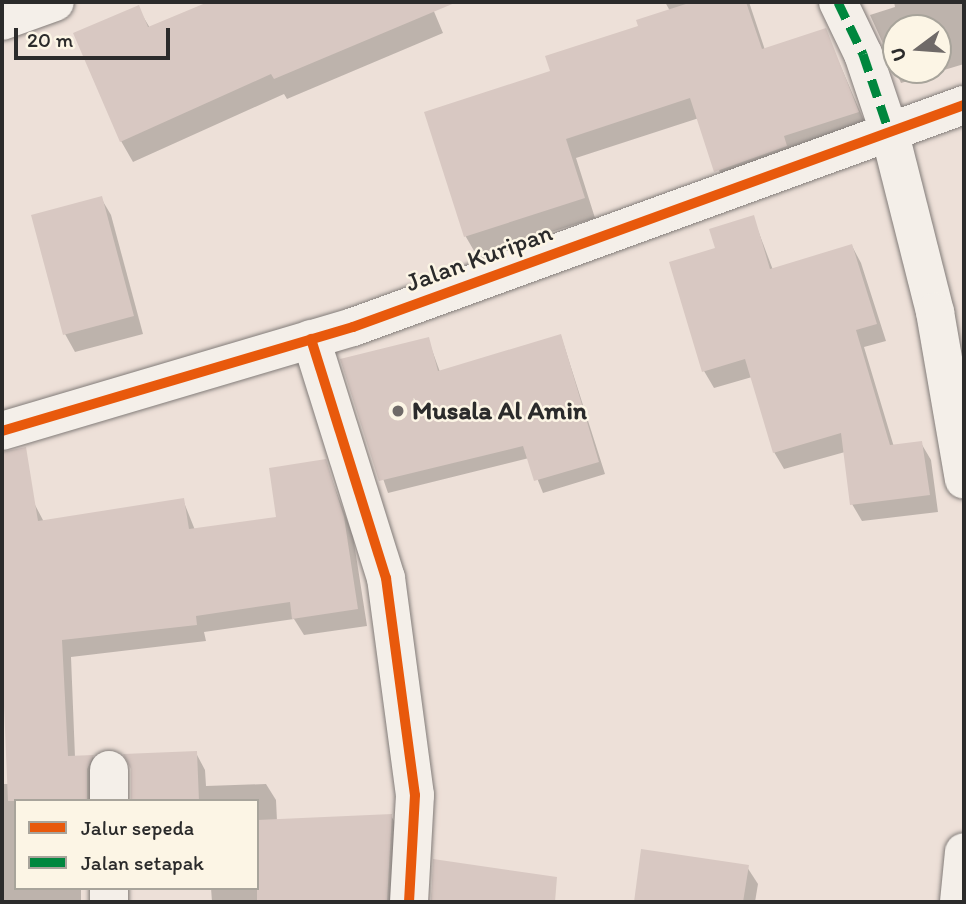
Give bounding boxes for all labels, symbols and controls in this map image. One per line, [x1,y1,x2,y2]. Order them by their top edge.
scale bar [18,14,173,58]
north arrow [882,14,952,84]
text: 20 m [27,27,73,52]
text: U [885,45,911,64]
street label: Jalan Kuripan [401,217,557,299]
place label: Musala Al Amin [412,395,587,427]
marker: Musala Al Amin [390,403,406,419]
legend [14,799,259,890]
text: Jalur sepeda [81,815,194,840]
text: Jalan setapak [81,850,204,875]

